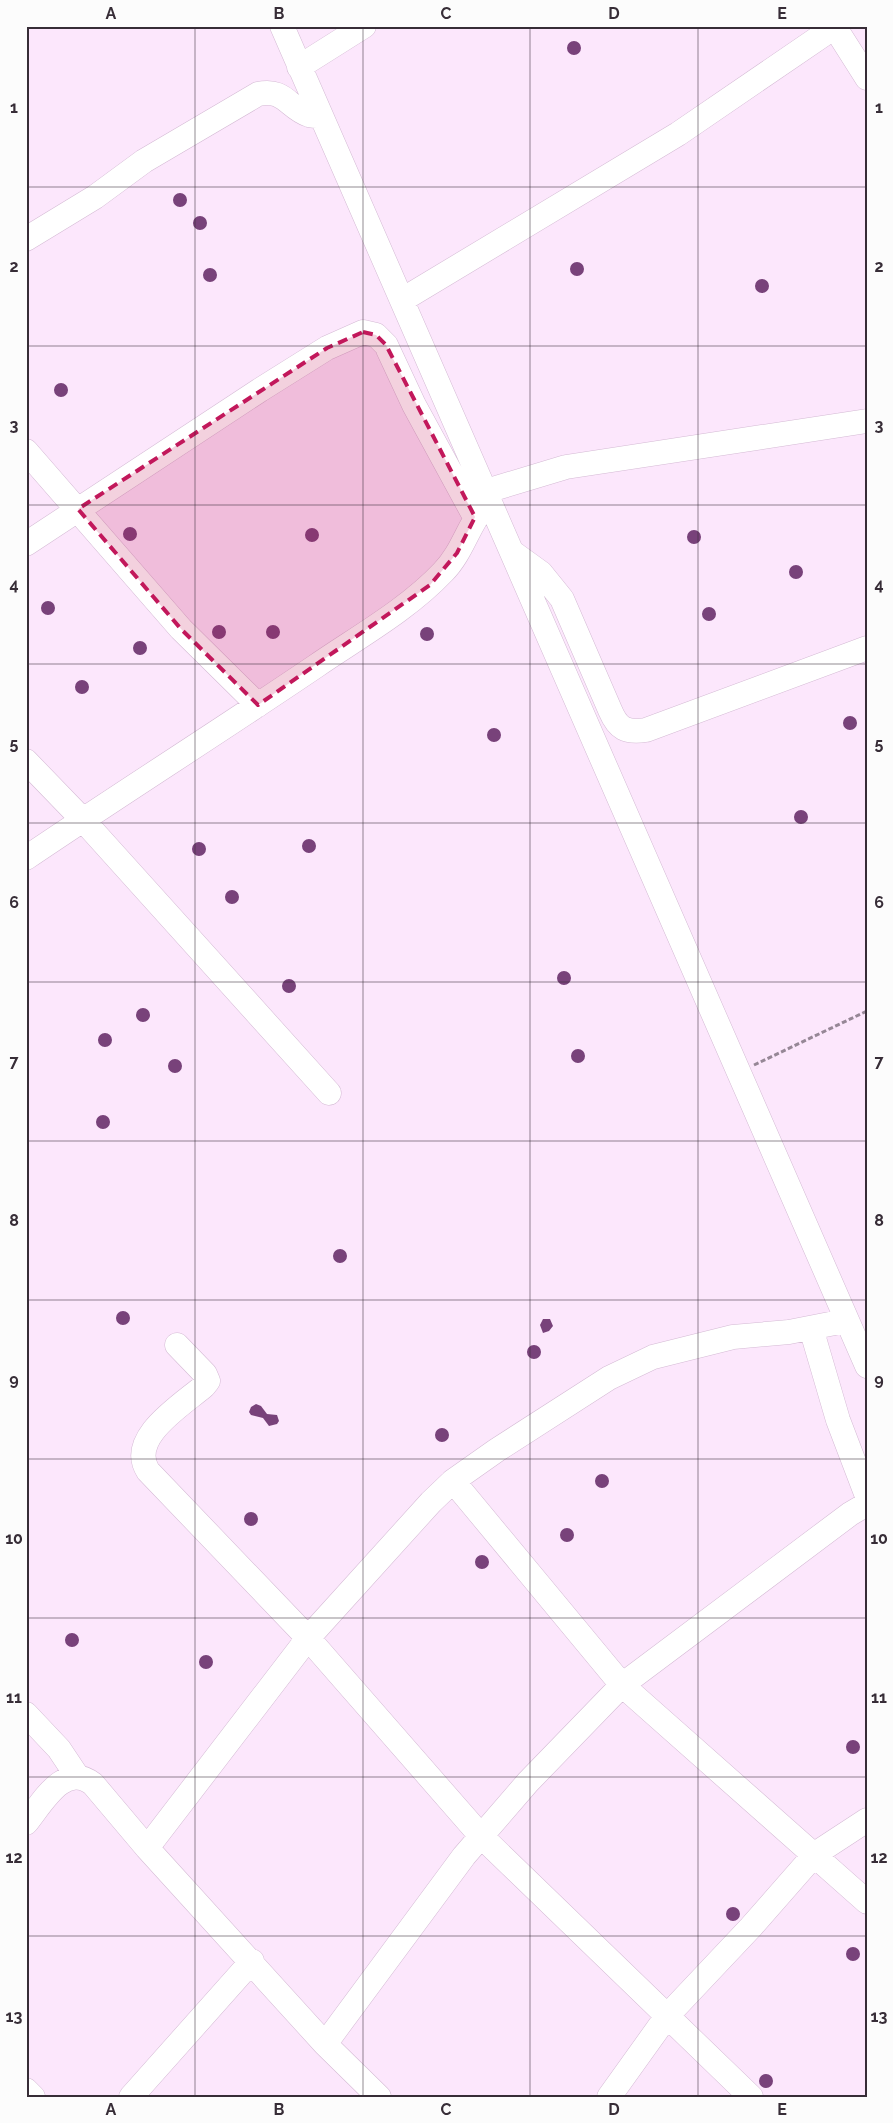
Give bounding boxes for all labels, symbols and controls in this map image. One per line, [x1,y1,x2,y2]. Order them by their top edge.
text: A [106,4,117,23]
text: B [274,4,285,23]
text: C [441,4,452,23]
text: D [608,4,620,23]
text: E [777,4,787,23]
text: 1 [10,98,18,117]
text: 1 [875,98,883,117]
text: 2 [9,257,19,276]
text: 2 [874,257,884,276]
text: 3 [10,416,19,435]
text: 3 [875,416,884,435]
text: 4 [9,575,19,594]
text: 4 [874,575,884,594]
text: 5 [10,734,19,753]
text: 5 [875,734,884,753]
text: 6 [9,893,19,912]
text: 6 [874,893,884,912]
text: 7 [10,1052,19,1071]
text: 7 [875,1052,884,1071]
text: 8 [9,1211,19,1230]
text: 8 [874,1211,884,1230]
text: 9 [9,1370,19,1389]
text: 9 [874,1370,884,1389]
text: 10 [5,1529,23,1548]
text: 10 [870,1529,888,1548]
text: 11 [6,1688,22,1707]
text: 11 [871,1688,887,1707]
text: 12 [6,1848,22,1867]
text: 12 [871,1848,887,1867]
text: 13 [6,2007,22,2026]
text: 13 [871,2007,887,2026]
text: A [106,2100,117,2119]
text: B [274,2100,285,2119]
text: C [441,2100,452,2119]
text: D [608,2100,620,2119]
text: E [777,2100,787,2119]

